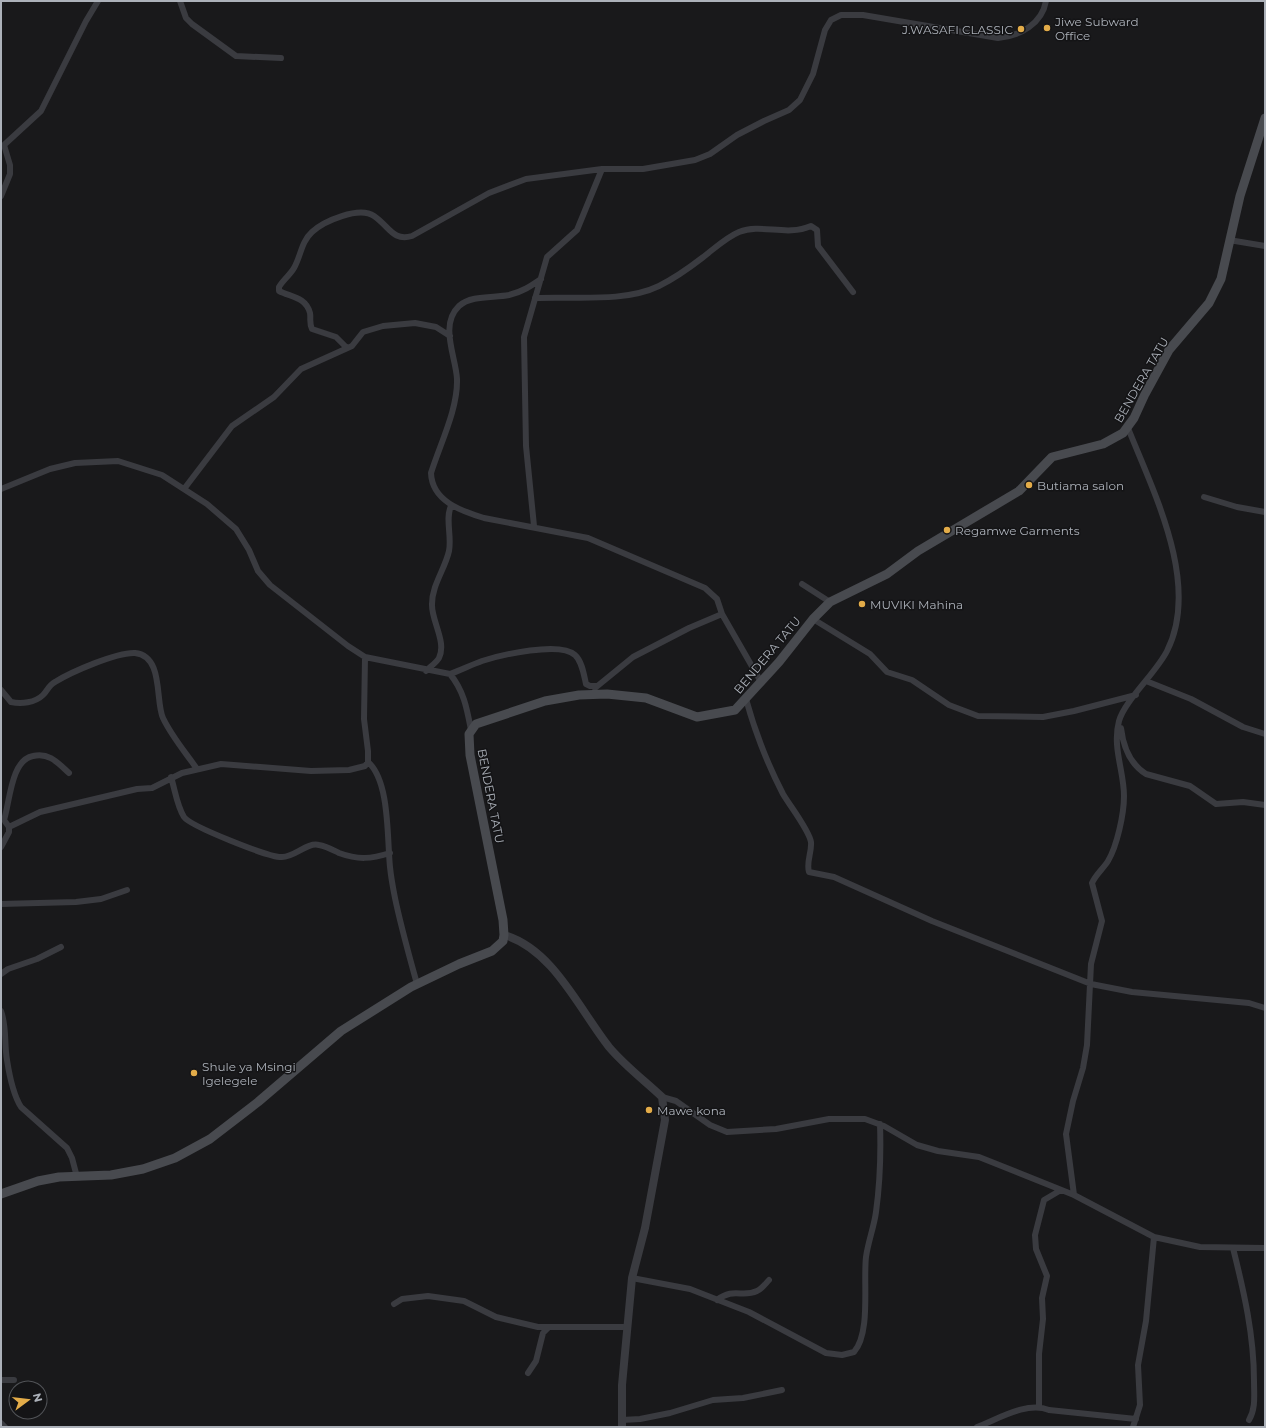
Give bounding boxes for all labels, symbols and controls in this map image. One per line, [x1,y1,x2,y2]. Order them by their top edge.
place label: Jiwe Subward Office [1054,14,1139,43]
place label: J.WASAFI CLASSIC [901,22,1013,37]
marker: Jiwe Subward Office [1042,23,1052,33]
marker: J.WASAFI CLASSIC [1016,24,1026,34]
street label: BENDERA TATU [1110,335,1172,425]
place label: Butiama salon [1037,478,1124,493]
marker: Butiama salon [1024,480,1034,490]
place label: Regamwe Garments [955,523,1080,538]
marker: Regamwe Garments [942,525,952,535]
place label: MUVIKI Mahina [870,597,963,612]
marker: MUVIKI Mahina [857,599,867,609]
street label: BENDERA TATU [730,613,804,697]
street label: BENDERA TATU [474,747,508,845]
place label: Shule ya Msingi Igelegele [202,1059,296,1088]
marker: Shule ya Msingi Igelegele [189,1068,199,1078]
place label: Mawe kona [657,1103,726,1118]
marker: Mawe kona [644,1105,654,1115]
north arrow [8,1380,48,1420]
text: N [30,1391,46,1404]

